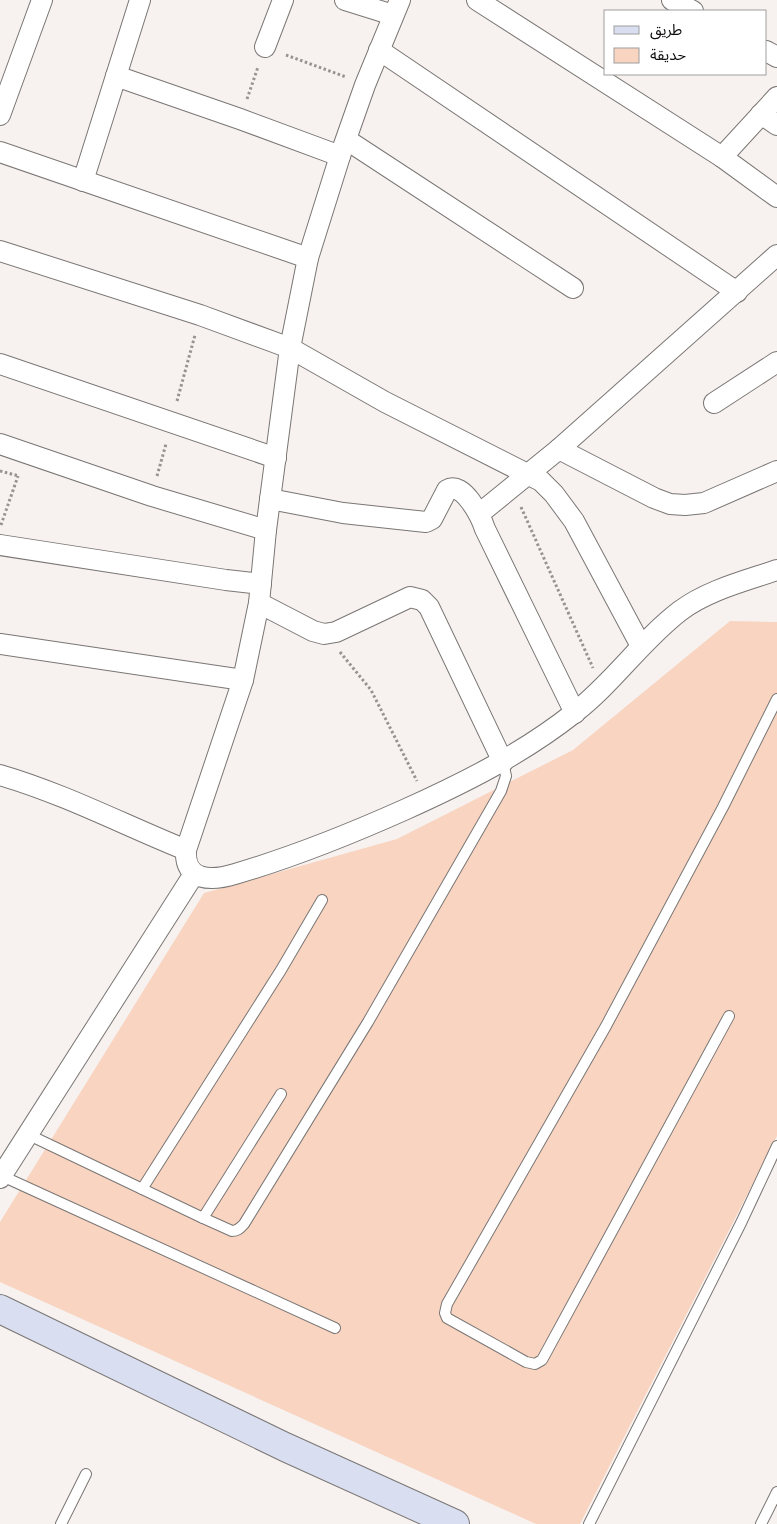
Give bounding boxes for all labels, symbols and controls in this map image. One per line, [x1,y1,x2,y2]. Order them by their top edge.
legend [604,10,767,75]
text: طريق [650,19,682,40]
text: حديقة [650,44,686,64]

